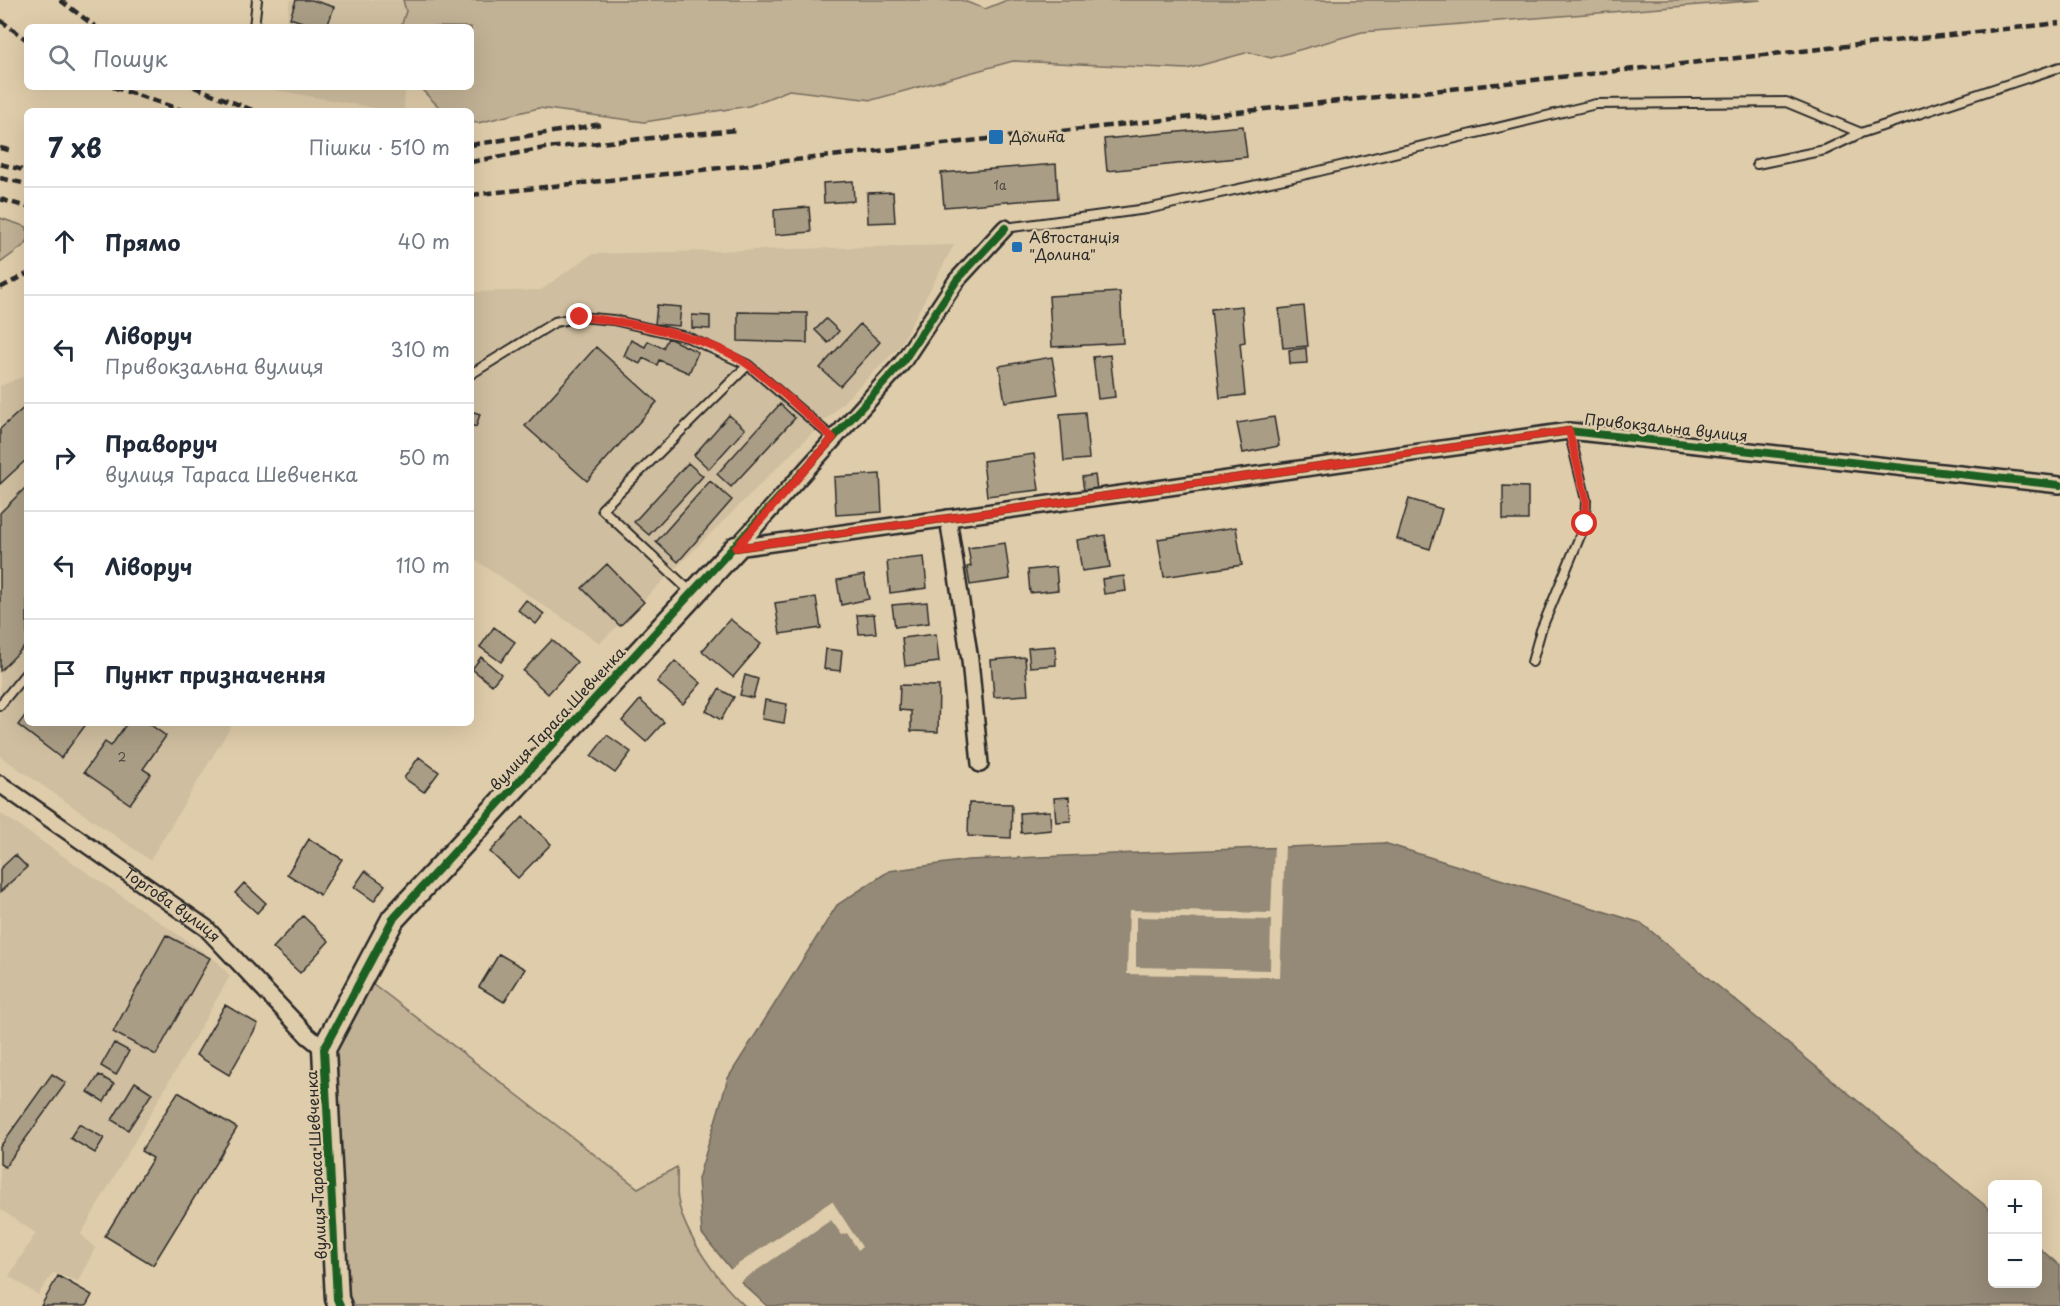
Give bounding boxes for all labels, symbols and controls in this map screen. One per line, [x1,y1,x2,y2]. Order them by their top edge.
search box [24,24,474,90]
icon: search [45,41,78,74]
text: Пошук [93,41,168,74]
place label: Долина [1009,124,1066,147]
text: 7 хв [48,128,102,167]
marker: Долина [987,128,1005,146]
text: Пішки · 510 m [309,132,450,162]
house number: 1а [994,176,1007,194]
icon: ahead [48,225,81,258]
text: Прямо [105,225,180,258]
place label: Автостанція "Долина" [1029,225,1120,265]
text: 40 m [398,226,450,256]
marker: Автостанція "Долина" [1010,240,1024,254]
route end [566,303,592,329]
text: Ліворуч [105,318,192,351]
icon: left [48,333,81,366]
text: 310 m [390,334,450,364]
text: Привокзальна вулиця [105,351,324,381]
street label: Привокзальна вулиця [1583,406,1749,447]
text: Праворуч [105,426,218,459]
icon: right [48,441,81,474]
text: 50 m [398,442,450,472]
text: вулиця Тараса Шевченка [105,459,358,489]
route start [1571,510,1597,536]
icon: left [48,549,81,582]
text: Ліворуч [105,549,192,582]
text: 110 m [396,550,450,580]
street label: вулиця Тараса Шевченка [484,640,630,795]
icon: arrive [48,657,81,690]
text: Пункт призначення [105,657,326,690]
house number: 2 [118,748,126,766]
street label: Торгова вулиця [119,861,227,947]
street label: вулиця Тараса Шевченка [299,1069,332,1260]
map controls [1988,1180,2042,1288]
button: + [1988,1180,2042,1234]
button: − [1988,1234,2042,1288]

